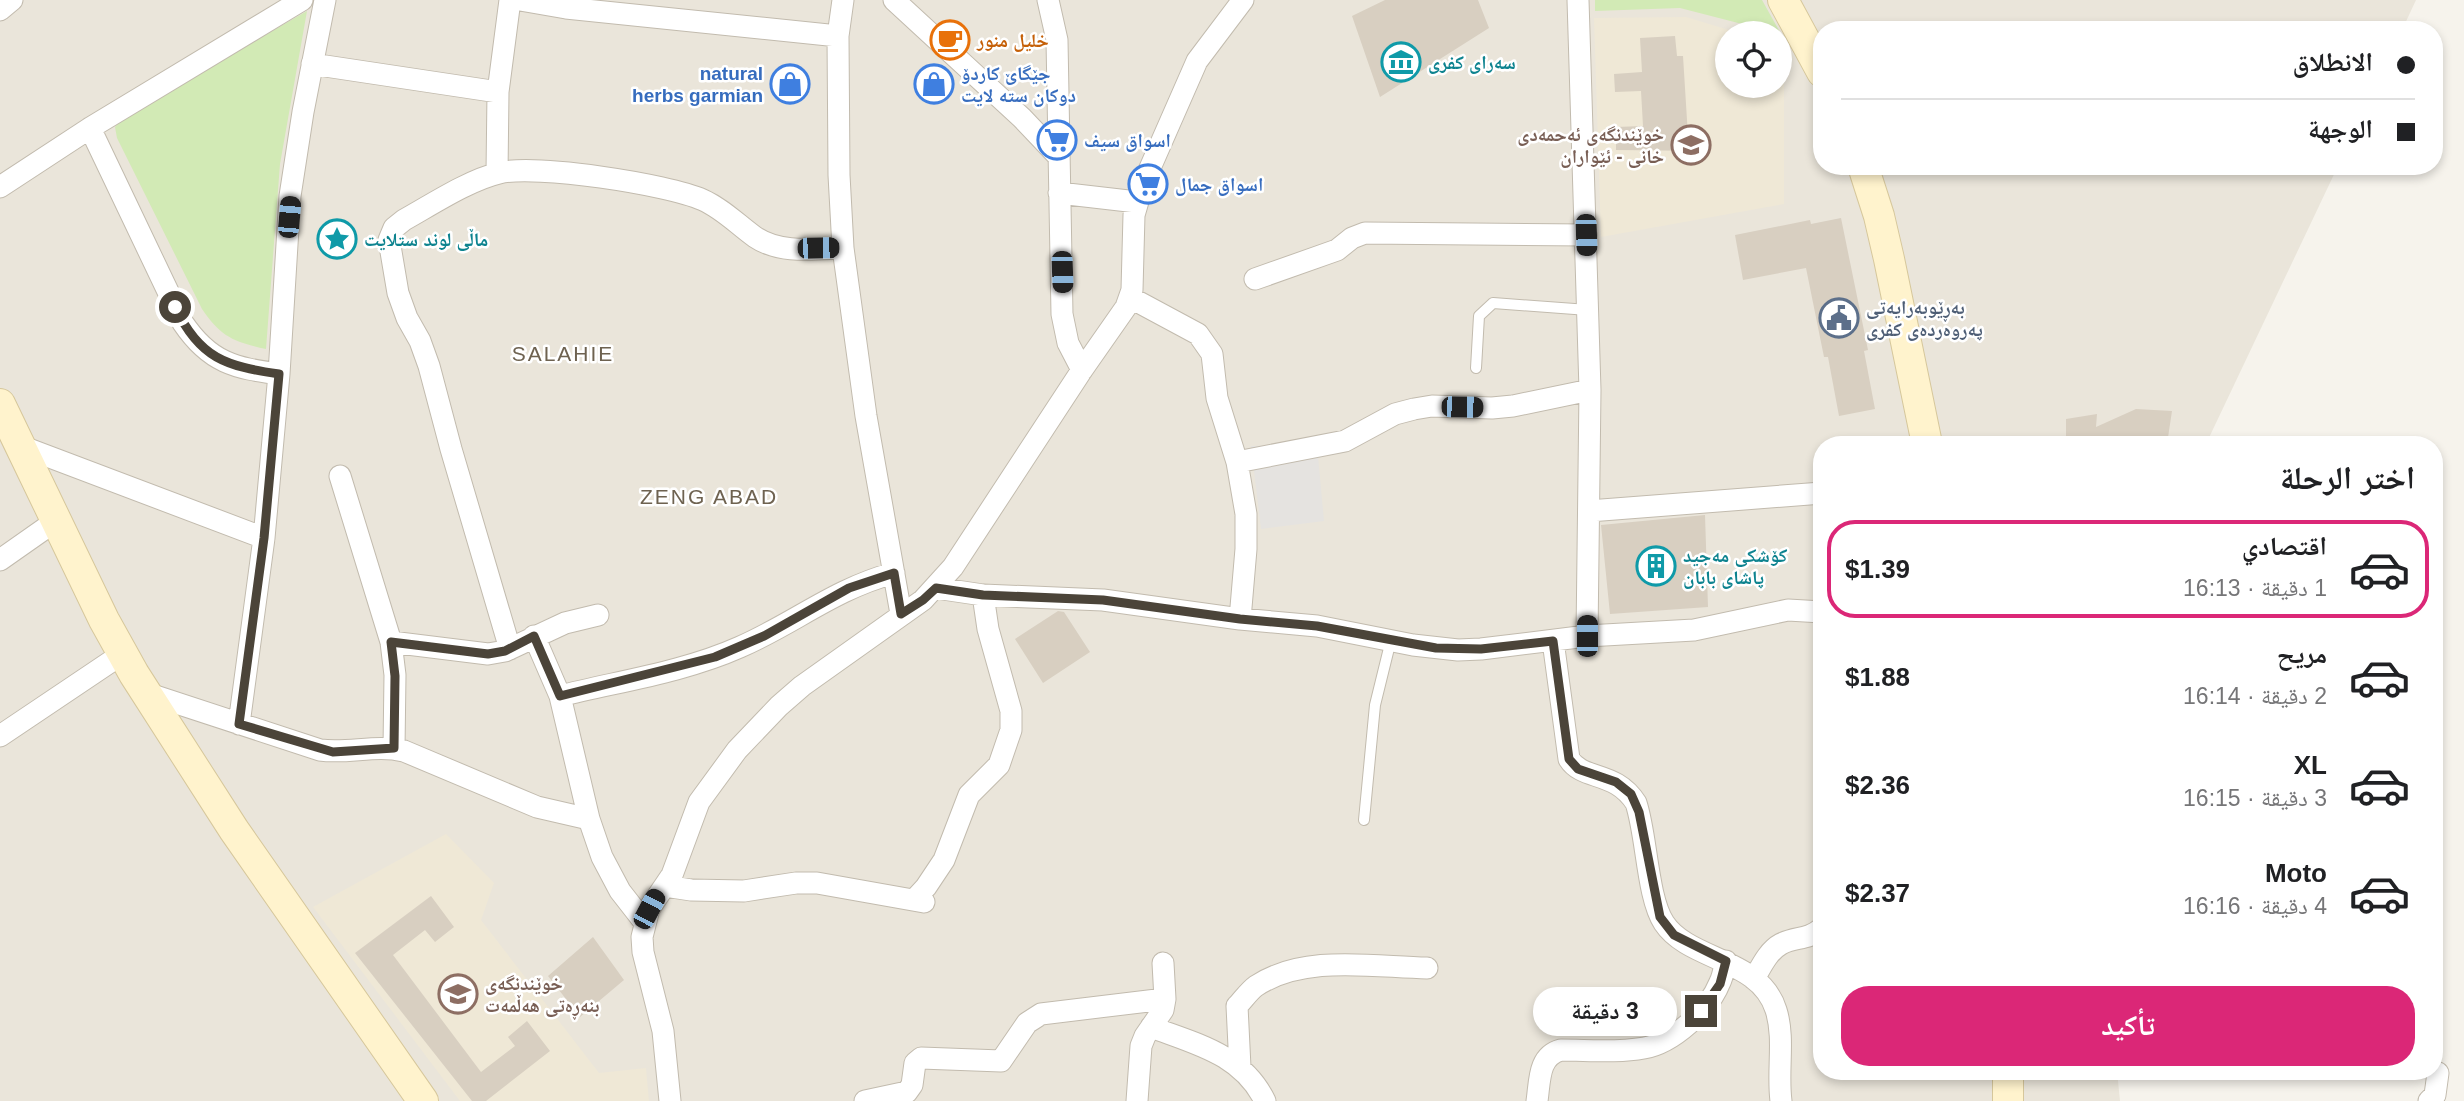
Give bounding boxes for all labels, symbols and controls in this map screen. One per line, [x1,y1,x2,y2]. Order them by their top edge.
cafe icon: خلیل منور [929,19,971,61]
map controls [1715,21,1792,98]
button: locate [1715,21,1792,98]
place label: خلیل منور [976,30,1049,52]
museum icon: سەرای کفری [1380,41,1422,83]
text: الانطلاق [2293,47,2373,77]
place label: سەرای کفری [1428,52,1516,74]
place label: natural herbs garmian [632,63,763,106]
shop icon: natural herbs garmian [769,63,811,105]
shop icon: جێگاێ کاردۆ دوکان ستە لایت [913,63,955,105]
place label: جێگاێ کاردۆ دوکان ستە لایت [961,63,1076,107]
text: الوجهة [2308,114,2373,144]
supermarket icon: اسواق سيف [1036,119,1078,161]
place label: خوێندنگەی ئەحمەدی خانی - ئێواران [1517,124,1664,168]
school or university icon: خوێندنگەی ئەحمەدی خانی - ئێواران [1670,124,1712,166]
place label: اسواق سيف [1084,130,1171,152]
supermarket icon: اسواق جمال [1127,163,1169,205]
place label: اسواق جمال [1175,174,1263,196]
car [277,195,302,239]
car [1575,214,1598,256]
place icon: ماڵی لوند ستلایت [316,218,358,260]
place label: ماڵی لوند ستلایت [364,228,488,251]
car [797,237,840,259]
car [1051,251,1074,293]
route start [159,291,191,323]
public building icon: بەڕێوبەرایەتی پەروەردەی کفری [1818,297,1860,339]
place label: بەڕێوبەرایەتی پەروەردەی کفری [1866,297,1983,341]
district label: SALAHIE [512,342,614,365]
car [1441,396,1484,418]
text: اختر الرحلة [2280,460,2415,496]
district label: ZENG ABAD [640,485,778,508]
text: اقتصادي [2242,531,2327,561]
icon: car [2348,538,2411,601]
building icon: کۆشکی مەجید پاشای بابان [1635,545,1677,587]
place label: کۆشکی مەجید پاشای بابان [1683,545,1788,589]
text: $1.39 [1845,554,1910,584]
text: 1 دقيقة · 16:13 [2183,575,2327,601]
car [1577,615,1598,657]
text: مريح [2277,639,2327,669]
icon: car [2348,646,2411,709]
text: $1.88 [1845,662,1910,692]
text: 2 دقيقة · 16:14 [2183,683,2327,709]
text: XL [2294,750,2327,780]
icon: car [2348,754,2411,817]
text: $2.36 [1845,770,1910,800]
text: 3 دقيقة · 16:15 [2183,785,2327,811]
text: Moto [2265,858,2327,888]
icon: car [2348,862,2411,925]
text: $2.37 [1845,878,1910,908]
car [630,886,669,932]
text: 4 دقيقة · 16:16 [2183,893,2327,919]
school or university icon: خوێندنگەی بنەڕەتی هەڵمەت [437,973,479,1015]
place label: خوێندنگەی بنەڕەتی هەڵمەت [485,973,600,1020]
callout: 3 دقيقة [1533,986,1676,1036]
button: تأكيد [1841,986,2415,1066]
route end [1685,995,1717,1027]
text: 3 دقيقة [1571,998,1639,1024]

